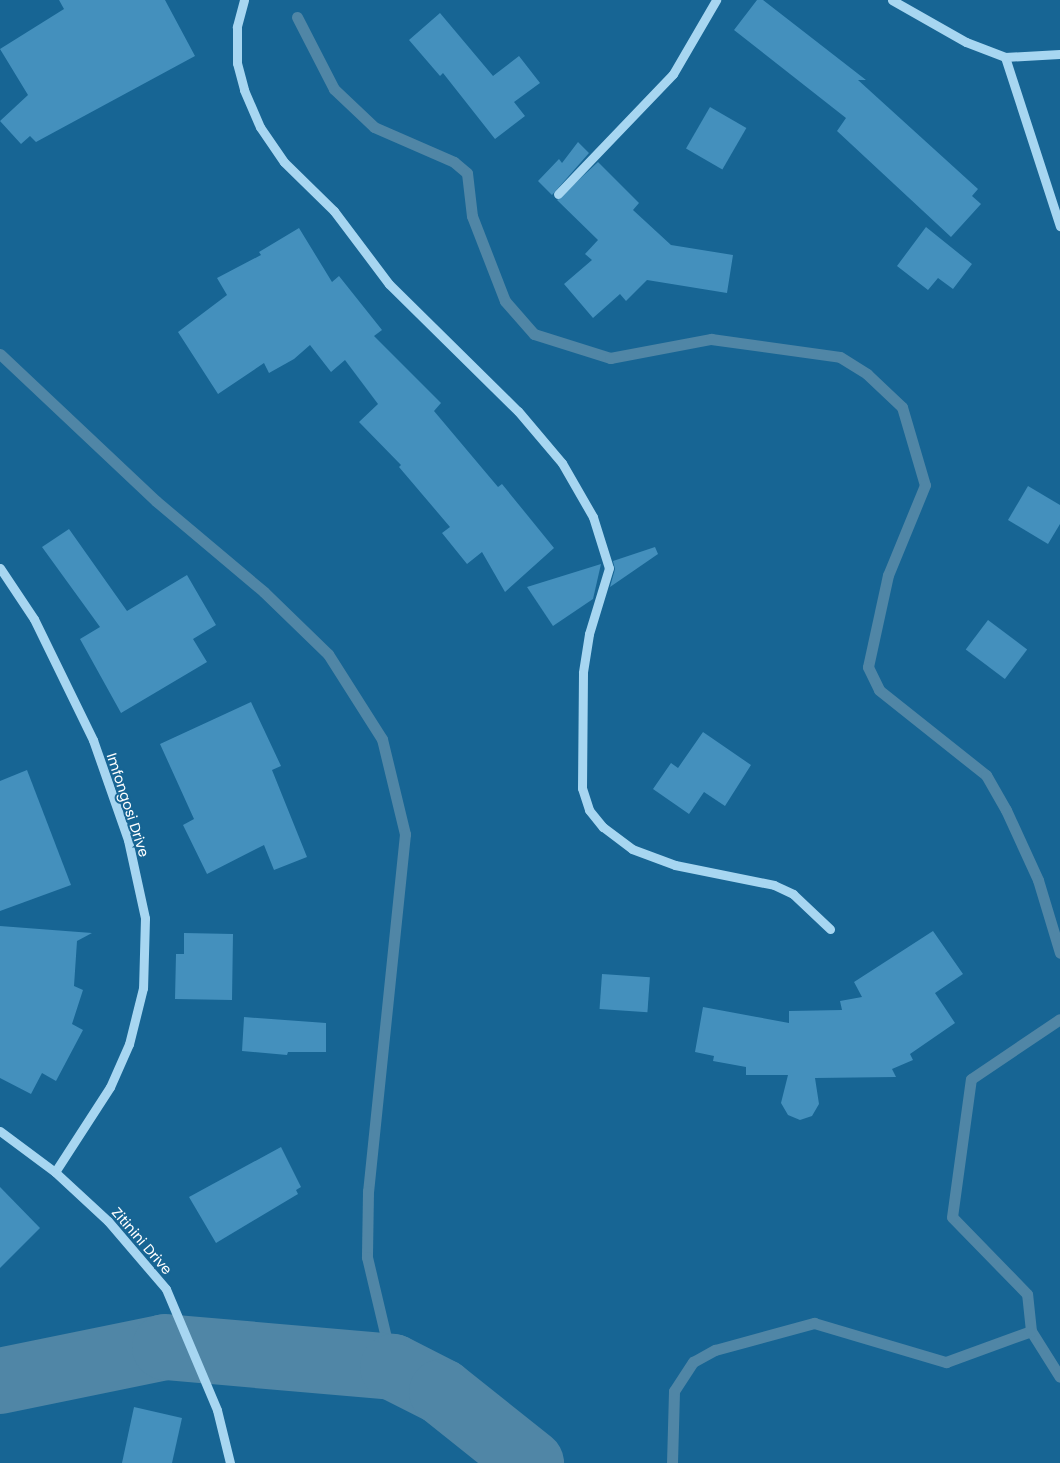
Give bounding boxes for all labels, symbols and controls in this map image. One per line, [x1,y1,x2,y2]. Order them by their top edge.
street label: Imfongosi Drive [103,751,153,859]
street label: Zitinini Drive [108,1204,176,1278]

